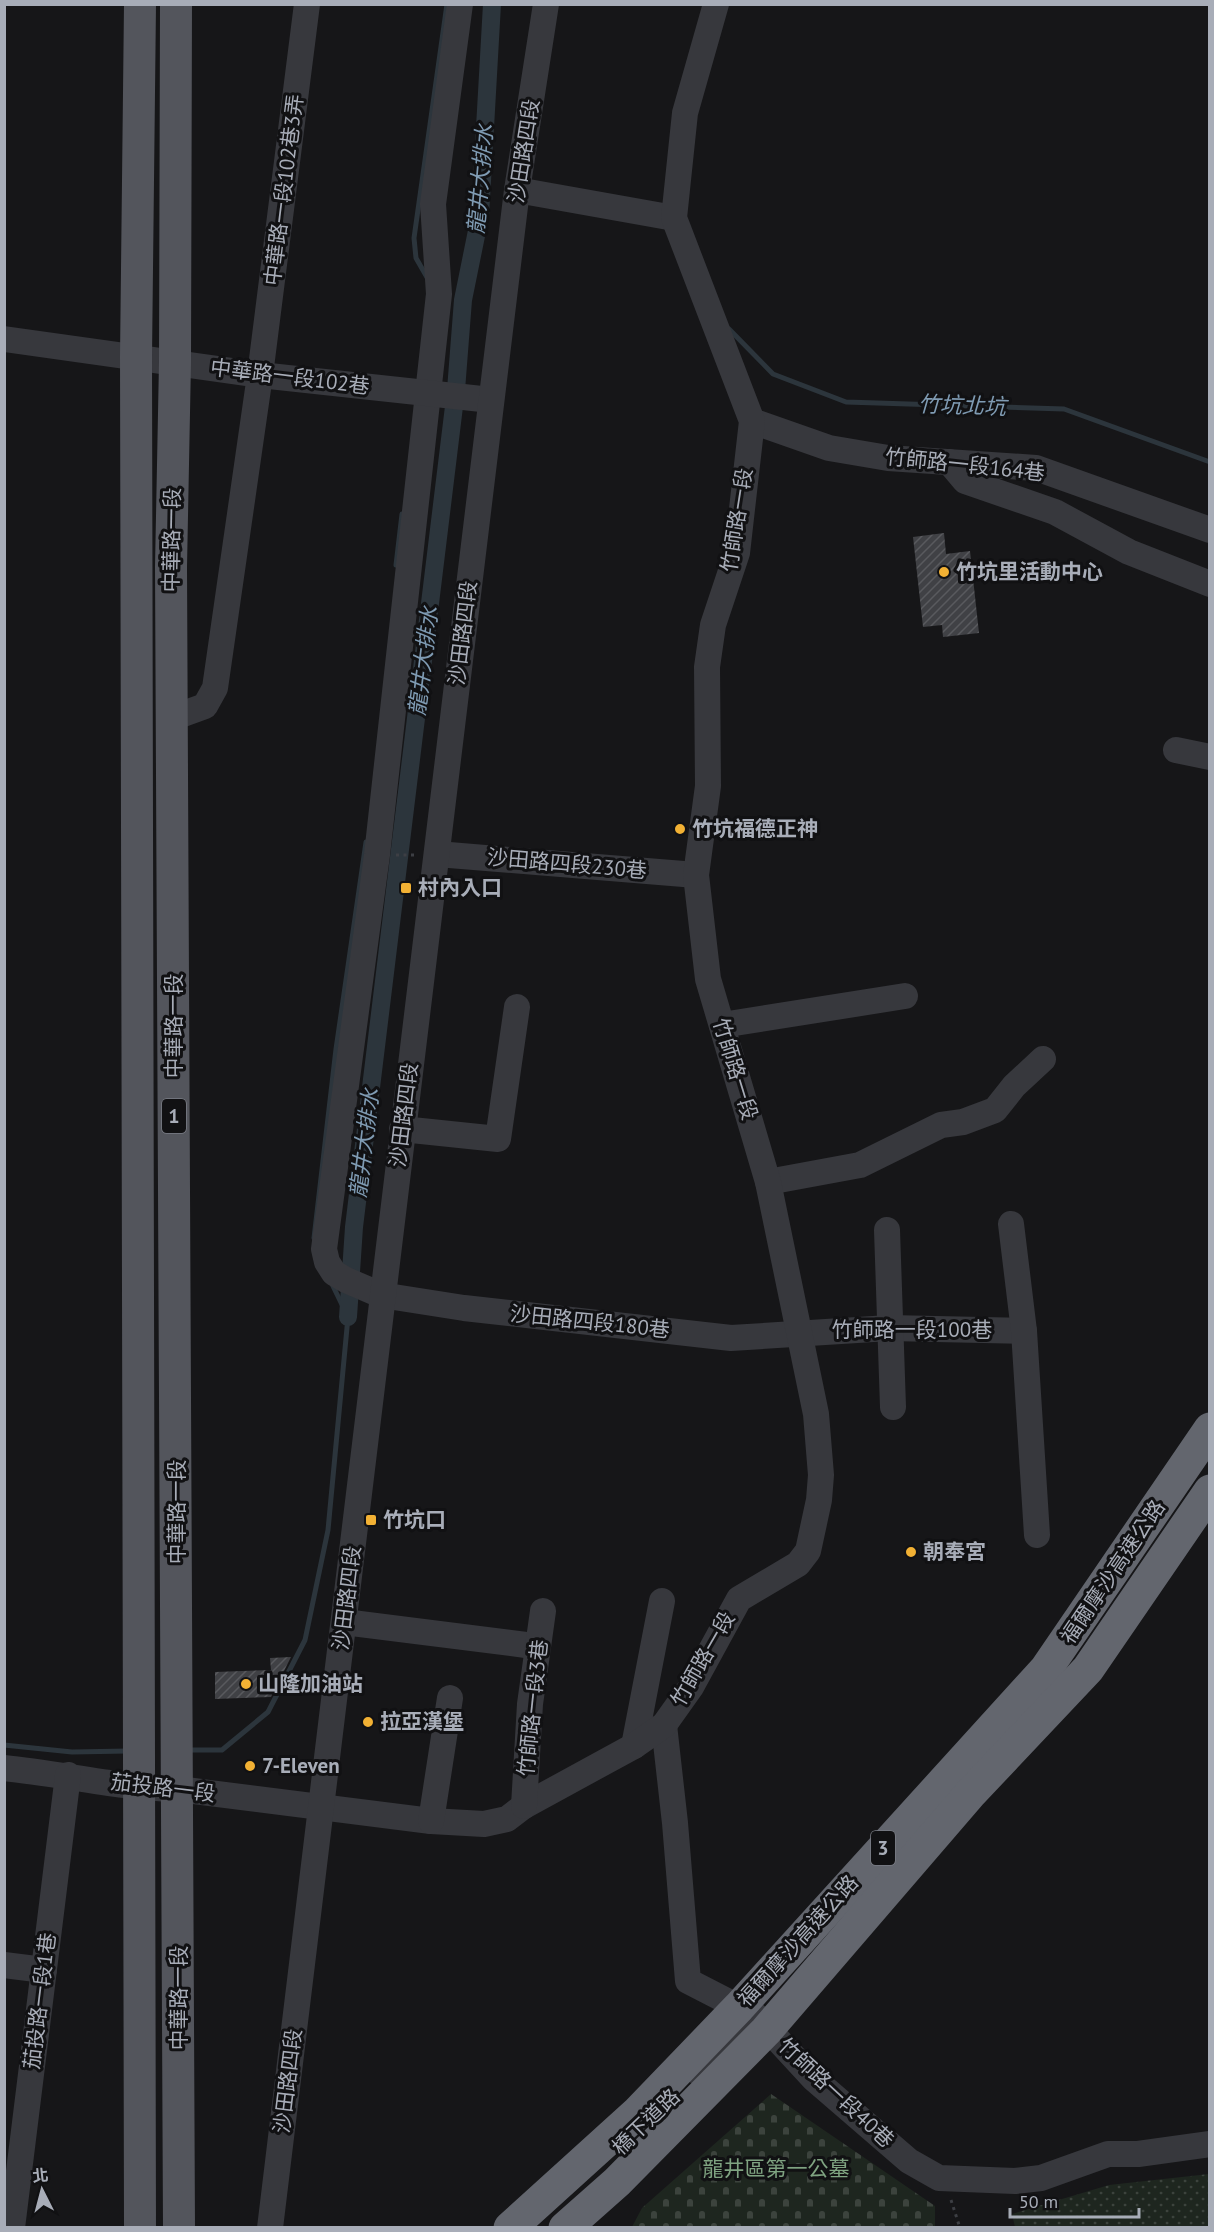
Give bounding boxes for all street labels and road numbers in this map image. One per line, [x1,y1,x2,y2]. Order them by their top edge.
street label: 中華路一段102巷3弄 [258,93,309,287]
street label: 沙田路四段 [502,97,545,205]
street label: 中華路一段102巷 [209,353,371,400]
street label: 竹師路一段164巷 [884,443,1046,486]
street label: 竹師路一段 [715,466,758,574]
street label: 中華路一段 [157,487,186,593]
street label: 沙田路四段 [443,579,482,687]
street label: 沙田路四段230巷 [486,843,648,884]
street label: 中華路一段 [160,974,187,1079]
street label: 竹師路一段 [707,1015,764,1123]
street label: 沙田路四段 [384,1061,423,1169]
road number: 1 [162,1099,186,1133]
street label: 沙田路四段180巷 [509,1300,671,1343]
street label: 竹師路一段100巷 [832,1316,992,1343]
street label: 中華路一段 [163,1460,190,1565]
street label: 福爾摩沙高速公路 [1054,1495,1171,1649]
street label: 沙田路四段 [327,1544,366,1652]
street label: 竹師路一段 [665,1607,741,1711]
street label: 竹師路一段3巷 [512,1638,553,1778]
street label: 茄投路一段 [109,1768,217,1807]
road number: 3 [871,1831,895,1865]
street label: 福爾摩沙高速公路 [731,1869,864,2012]
street label: 茄投路一段1巷 [18,1931,61,2071]
street label: 中華路一段 [165,1946,192,2051]
street label: 沙田路四段 [268,2027,307,2135]
street label: 竹師路一段40巷 [773,2032,900,2153]
street label: 橋下道路 [606,2083,685,2161]

